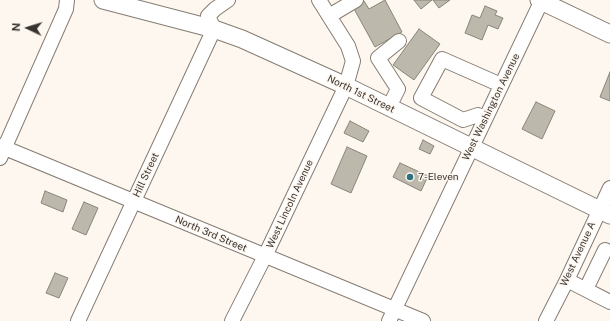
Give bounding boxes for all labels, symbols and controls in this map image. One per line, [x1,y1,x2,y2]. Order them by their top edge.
north arrow [8,8,48,48]
text: N [10,22,22,32]
street label: West Washington Avenue [460,51,522,163]
street label: North 1st Street [325,72,397,116]
street label: Hill Street [130,151,162,199]
street label: West Lincoln Avenue [264,158,316,250]
place label: 7-Eleven [418,171,459,183]
marker: 7-Eleven [405,172,415,182]
street label: North 3rd Street [173,213,249,255]
street label: West Avenue A [558,220,598,288]

